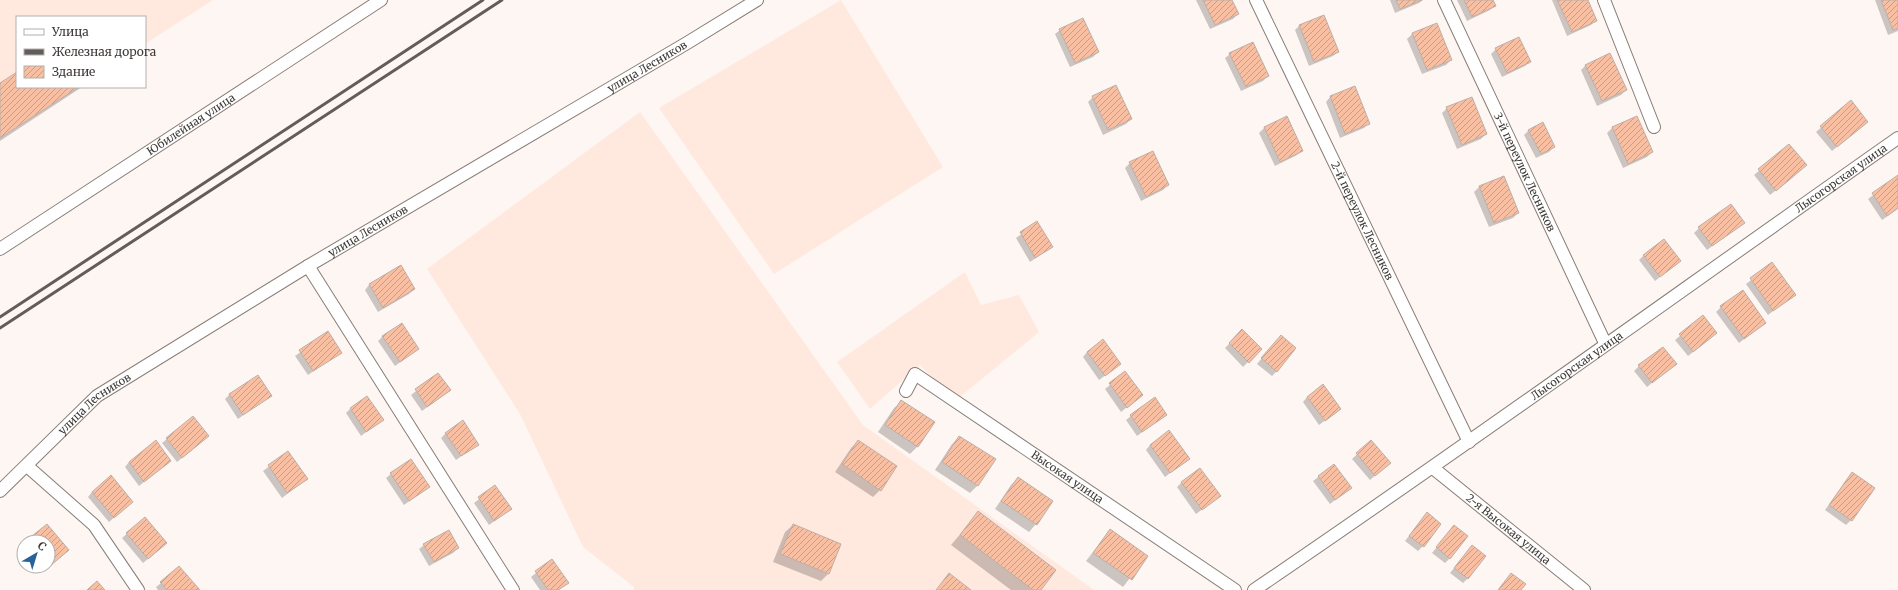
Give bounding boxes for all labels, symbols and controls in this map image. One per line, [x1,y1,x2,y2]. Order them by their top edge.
legend [16,16,146,88]
text: Улица [51,24,89,39]
street label: улица Лесников [605,37,690,95]
text: Железная дорога [52,44,157,59]
text: Здание [52,64,95,79]
street label: Юбилейная улица [144,90,238,158]
street label: 3-й переулок Лесников [1491,110,1559,234]
street label: Лысогорская улица [1792,141,1890,216]
street label: 2-й переулок Лесников [1328,159,1397,283]
street label: улица Лесников [325,202,411,260]
street label: Лысогорская улица [1528,328,1625,403]
street label: улица Лесников [55,370,134,437]
street label: Высокая улица [1028,447,1106,506]
street label: 2-я Высокая улица [1463,491,1554,567]
north arrow [16,534,56,574]
text: С [35,538,49,554]

